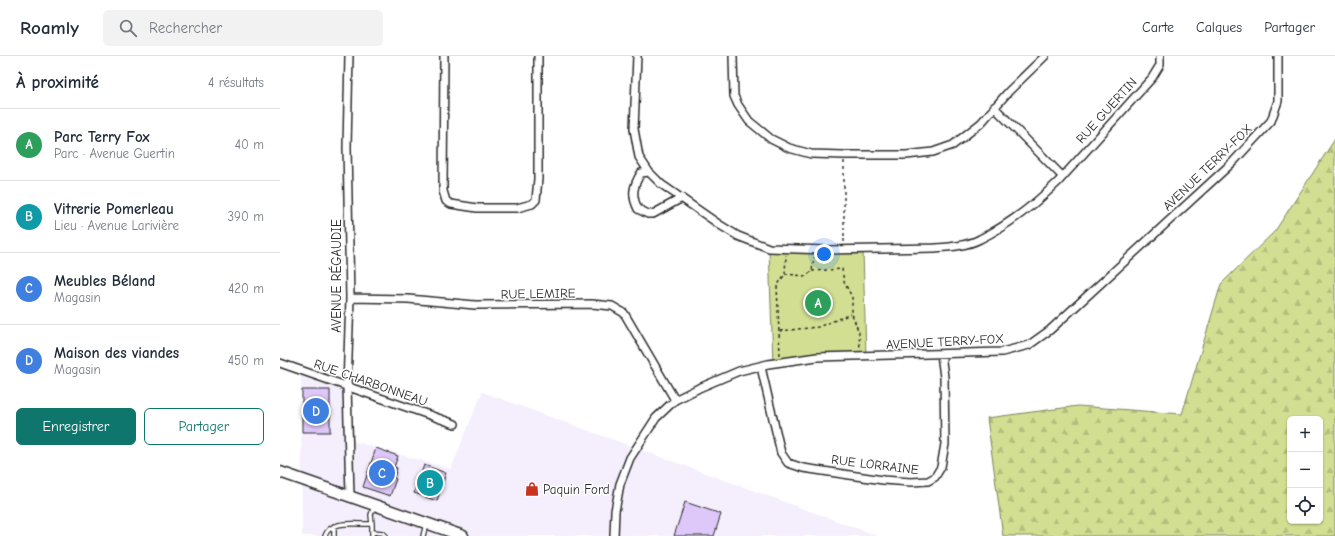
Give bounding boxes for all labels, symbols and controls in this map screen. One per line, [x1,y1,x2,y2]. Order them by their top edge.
search box [103,10,383,46]
text: Roamly [20,17,79,39]
icon: search [117,17,139,39]
text: Rechercher [149,19,222,37]
text: Carte [1142,19,1174,36]
text: Calques [1196,19,1242,36]
text: Partager [1264,19,1315,36]
text: À proximité [16,73,99,92]
street label: RUE GUERTIN [1073,74,1140,146]
text: 4 résultats [208,75,264,90]
street label: AVENUE TERRY-FOX [1160,121,1255,214]
text: Parc Terry Fox [54,128,150,146]
text: A [25,137,33,152]
text: 40 m [235,137,264,152]
text: Parc · Avenue Guertin [54,146,175,161]
text: Vitrerie Pomerleau [54,200,174,218]
text: B [25,209,33,224]
text: 390 m [228,209,264,224]
text: Lieu · Avenue Larivière [54,218,179,233]
street label: AVENUE RÉGAUDIE [328,219,344,333]
your location [814,244,834,264]
text: Meubles Béland [54,272,155,290]
text: C [25,281,33,296]
text: 420 m [228,281,264,296]
street label: RUE LEMIRE [500,285,576,302]
pin: A [805,288,831,318]
text: Magasin [54,290,101,305]
street label: AVENUE TERRY-FOX [886,331,1004,352]
text: Maison des viandes [54,344,179,362]
text: D [25,353,33,368]
text: 450 m [228,353,264,368]
street label: RUE CHARBONNEAU [312,356,430,409]
text: Magasin [54,362,101,377]
pin: D [303,396,329,426]
button: Enregistrer [16,408,136,445]
button: Partager [144,408,264,445]
map controls [1287,416,1323,524]
button: + [1287,416,1323,452]
street label: RUE LORRAINE [830,452,920,477]
button: − [1287,452,1323,488]
pin: C [369,458,395,488]
pin: B [417,468,443,498]
shop icon: Paquin Ford [524,481,540,497]
place label: Paquin Ford [543,482,610,497]
button: locate [1287,488,1323,524]

